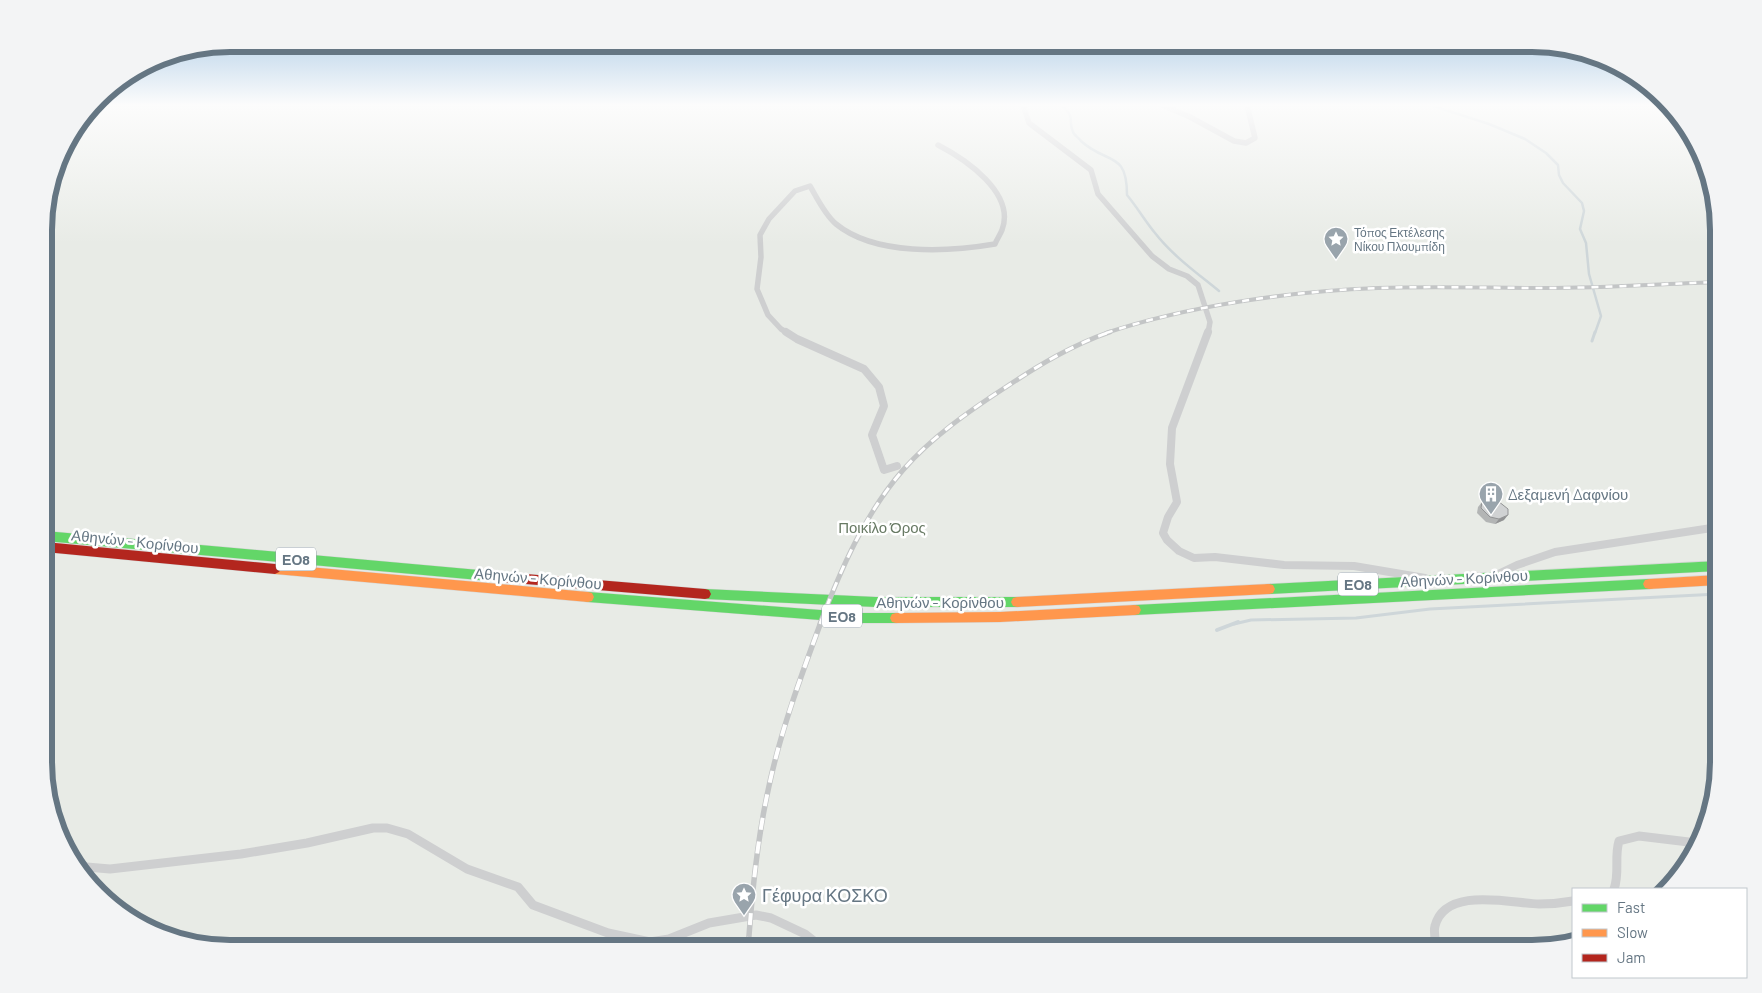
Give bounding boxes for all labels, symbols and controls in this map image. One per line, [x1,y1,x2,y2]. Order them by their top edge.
place label: Τόπος Εκτέλεσης Νίκου Πλουμπίδη [1354,225,1445,254]
place icon: Τόπος Εκτέλεσης Νίκου Πλουμπίδη [1323,226,1349,260]
building icon: Δεξαμενή Δαφνίου [1478,481,1504,515]
place label: Δεξαμενή Δαφνίου [1508,485,1628,503]
park label: Ποικίλο Όρος [838,518,926,536]
street label: Αθηνών - Κορίνθου [71,525,199,557]
road number: ΕΟ8 [276,548,316,570]
street label: Αθηνών - Κορίνθου [474,563,602,593]
street label: Αθηνών - Κορίνθου [1400,566,1528,590]
road number: ΕΟ8 [1338,572,1378,596]
street label: Αθηνών - Κορίνθου [876,593,1004,611]
road number: ΕΟ8 [822,604,862,628]
place icon: Γέφυρα ΚΟΣΚΟ [731,882,757,916]
place label: Γέφυρα ΚΟΣΚΟ [762,884,888,906]
legend [1572,888,1747,978]
text: Fast [1617,898,1645,916]
text: Slow [1617,923,1648,941]
text: Jam [1617,948,1646,966]

